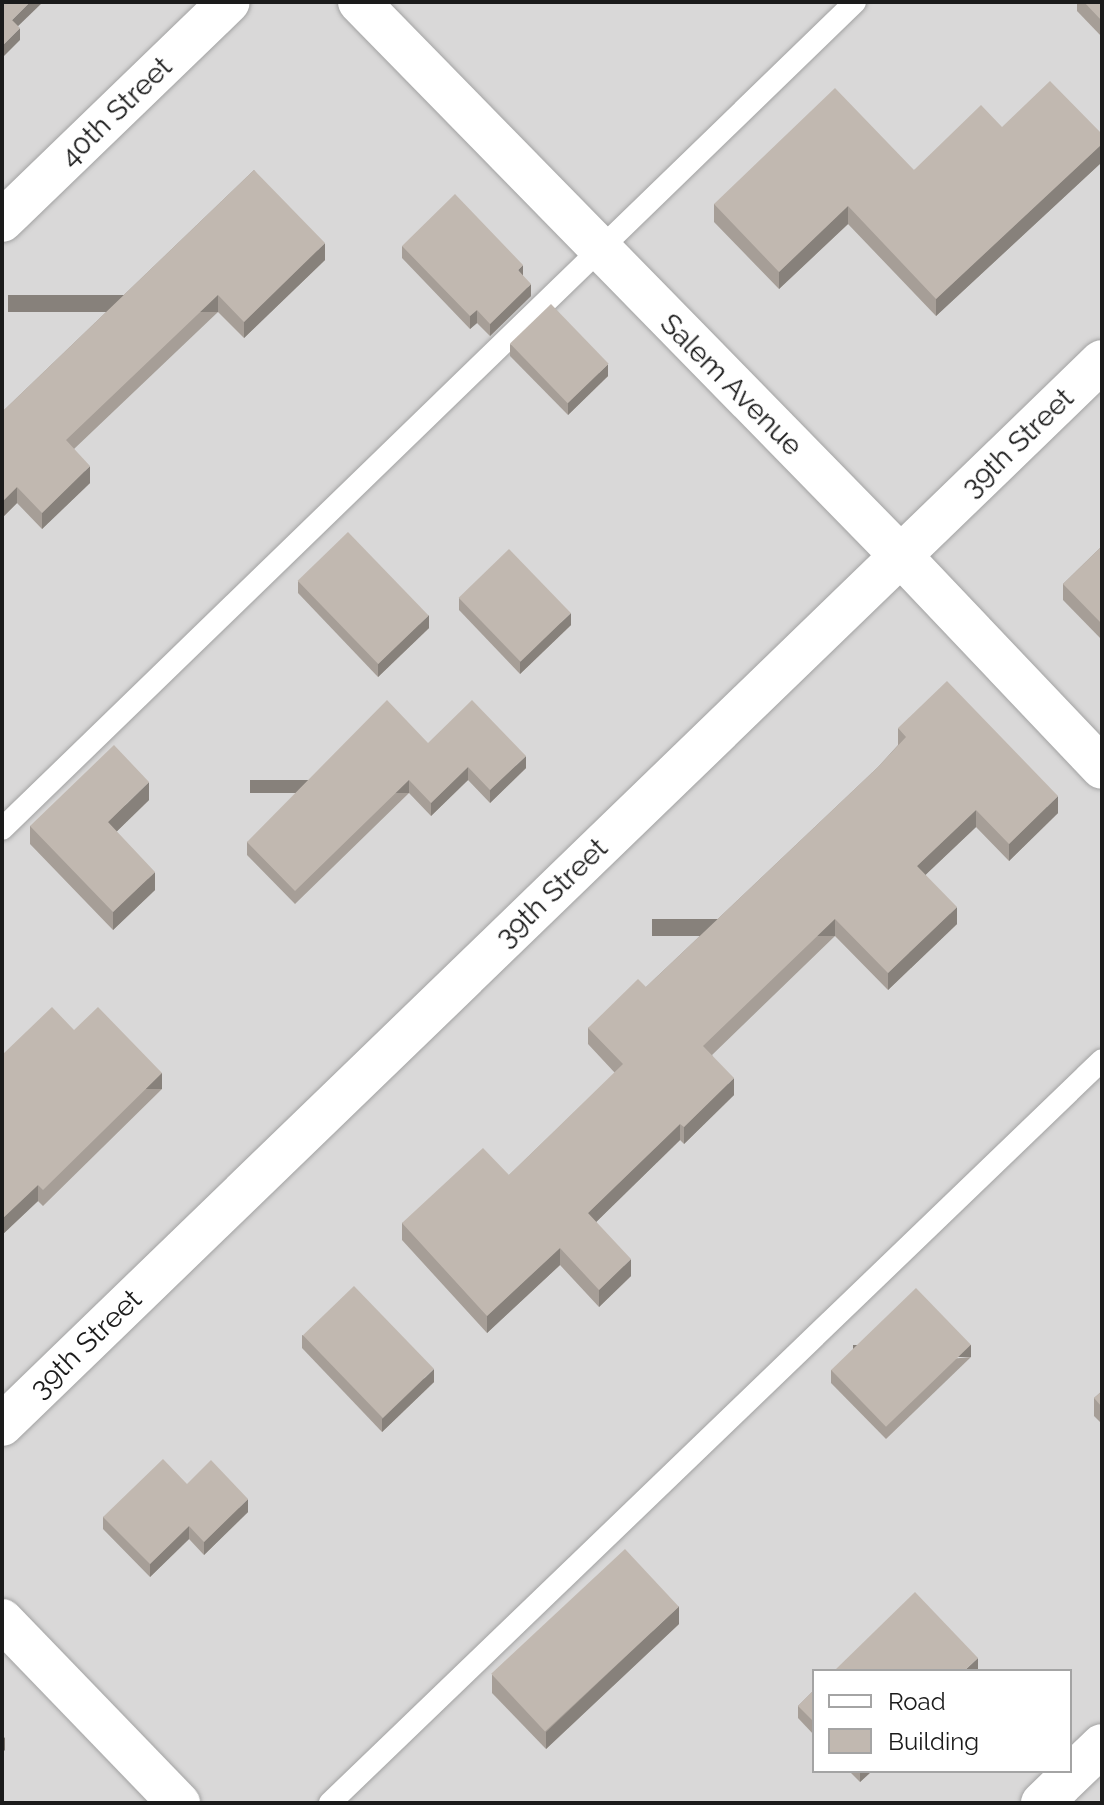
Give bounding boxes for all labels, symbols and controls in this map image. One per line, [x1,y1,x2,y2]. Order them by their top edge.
street label: 40th Street [53,50,179,174]
street label: Salem Avenue [653,307,809,463]
street label: 39th Street [955,382,1081,504]
street label: 39th Street [489,832,615,954]
street label: 39th Street [23,1283,149,1405]
legend [812,1669,1072,1773]
text: Road [888,1687,946,1716]
text: Building [888,1727,979,1756]

